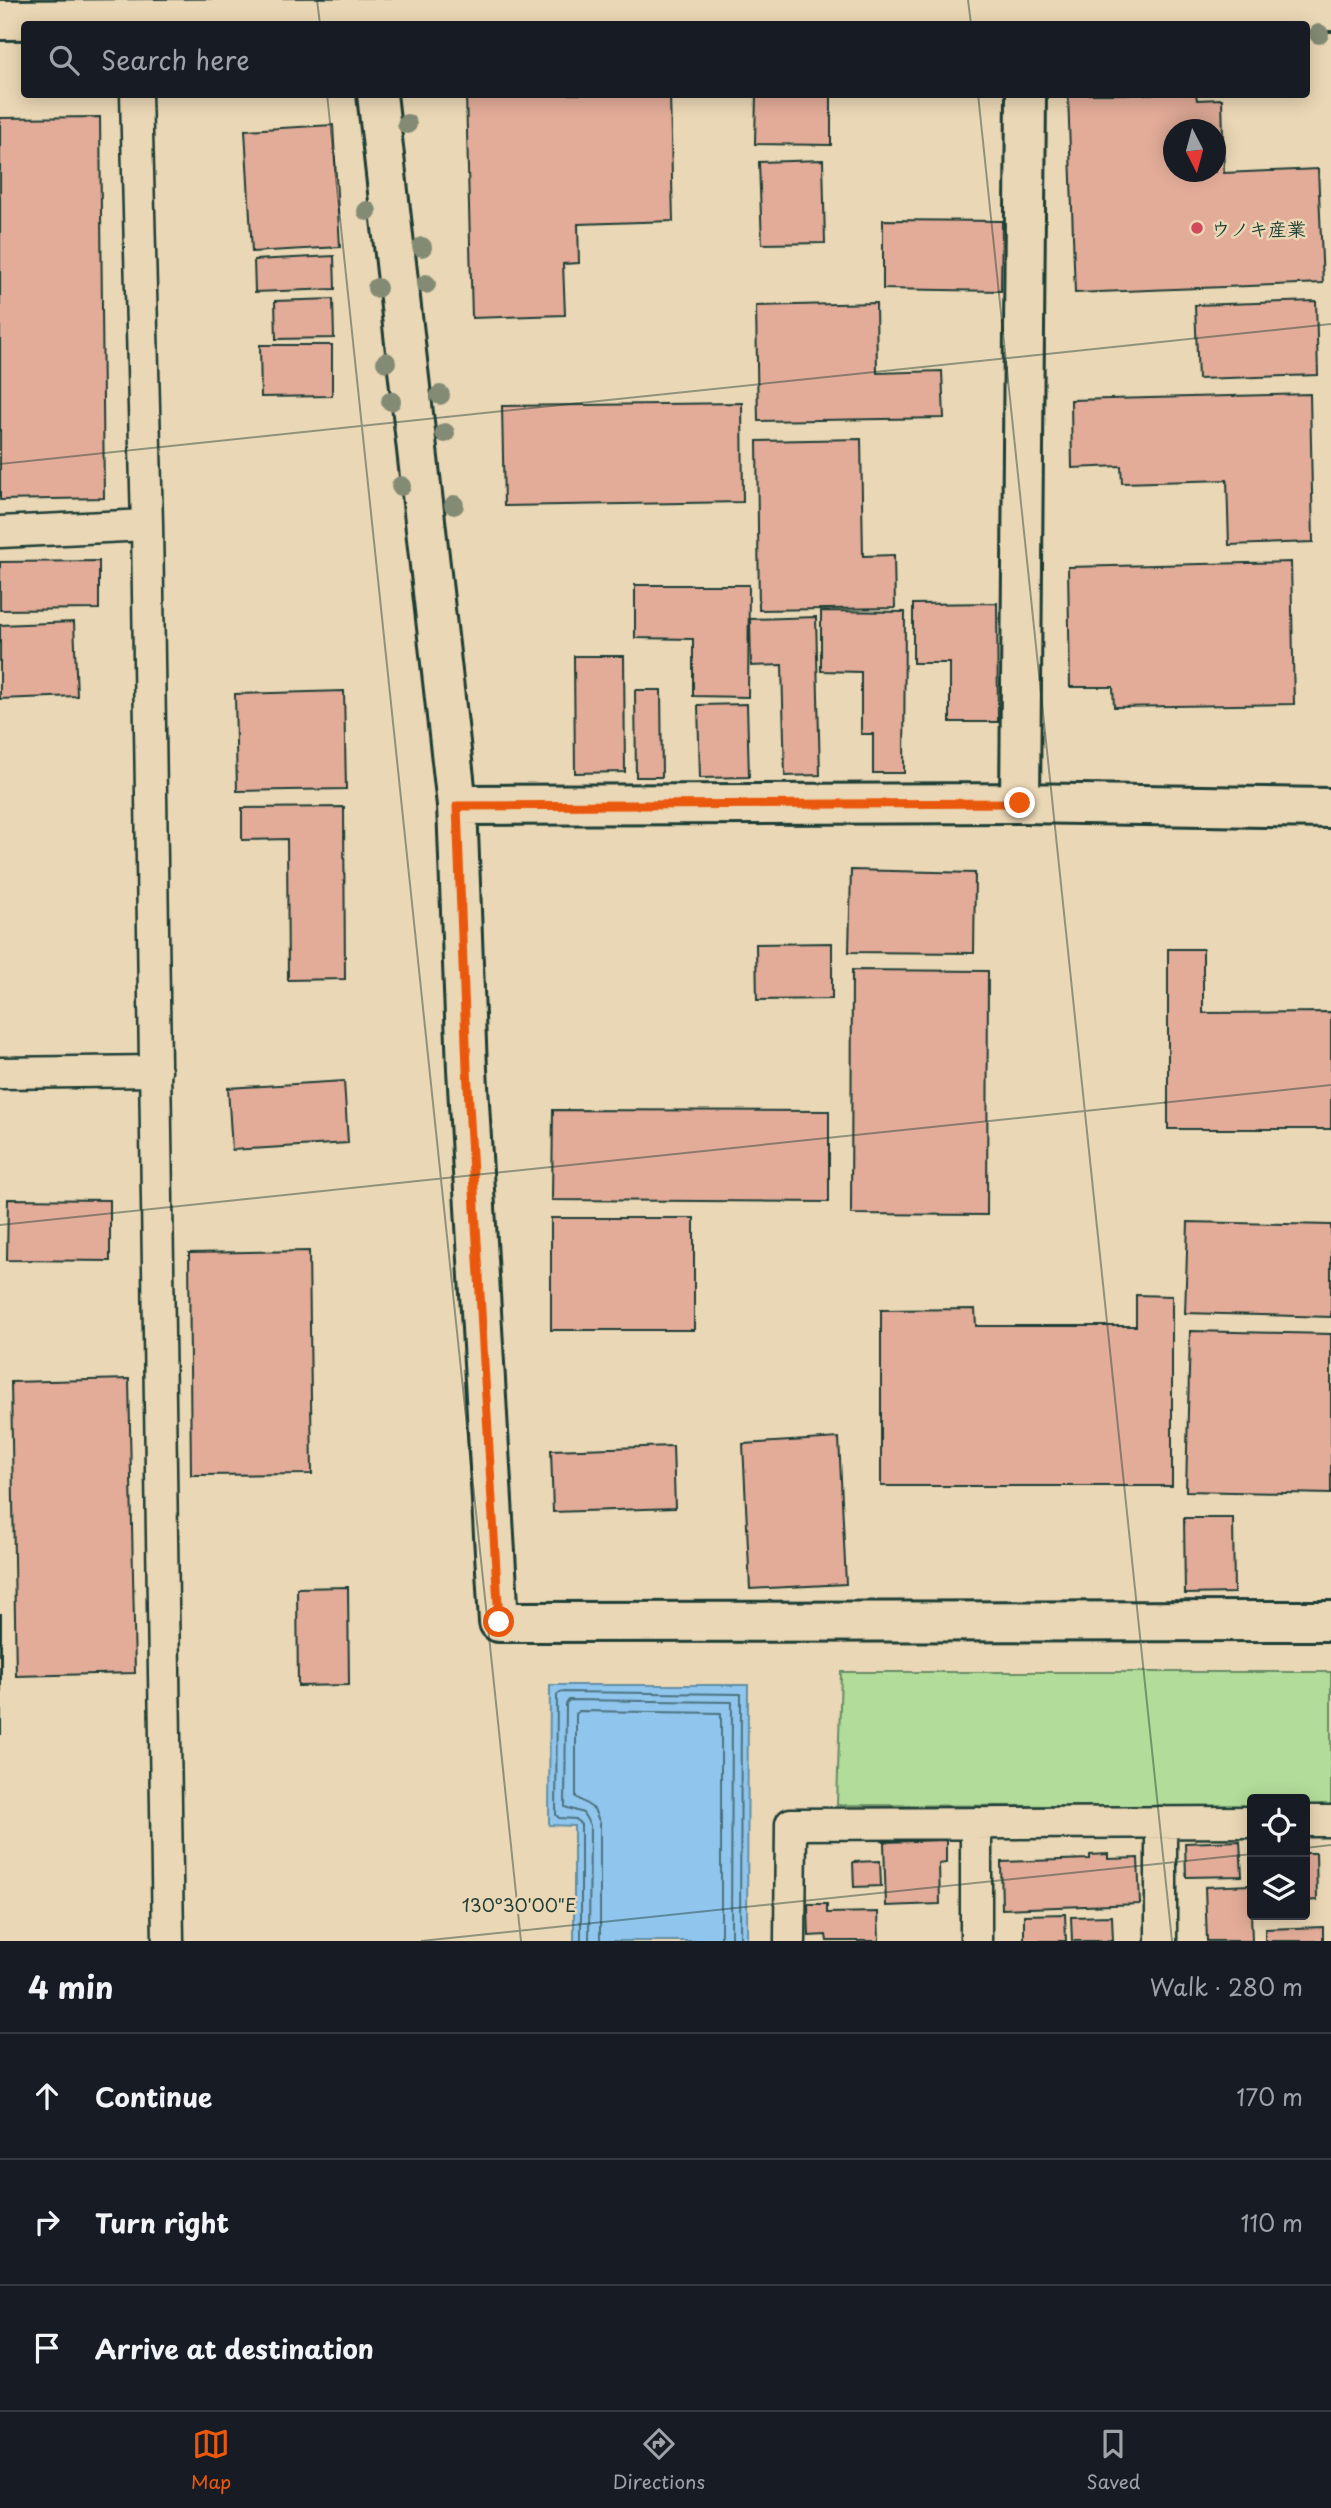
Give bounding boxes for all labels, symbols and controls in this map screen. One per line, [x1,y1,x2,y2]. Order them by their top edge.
search box [21,21,1310,98]
text: Search here [101,40,250,79]
icon: search [45,41,83,79]
north arrow [1163,119,1226,182]
place label: ウノキ産業 [1211,214,1306,242]
marker: ウノキ産業 [1189,220,1205,236]
route end [1004,787,1035,818]
route start [483,1606,514,1637]
map controls [1247,1794,1310,1920]
button: locate [1247,1794,1310,1857]
button: layers [1247,1857,1310,1920]
text: 130°30'00"E [462,1891,576,1918]
text: 4 min [28,1964,114,2009]
text: Walk · 280 m [1150,1969,1303,2004]
icon: ahead [28,2077,66,2115]
text: Continue [95,2077,212,2116]
text: 170 m [1236,2079,1303,2114]
icon: right [28,2203,66,2241]
text: Turn right [95,2203,229,2242]
text: 110 m [1241,2205,1303,2240]
icon: arrive [28,2329,66,2367]
text: Arrive at destination [95,2329,374,2368]
tab: Map [191,2425,231,2495]
tab: Directions [613,2425,705,2495]
tab: Saved [1086,2425,1140,2495]

